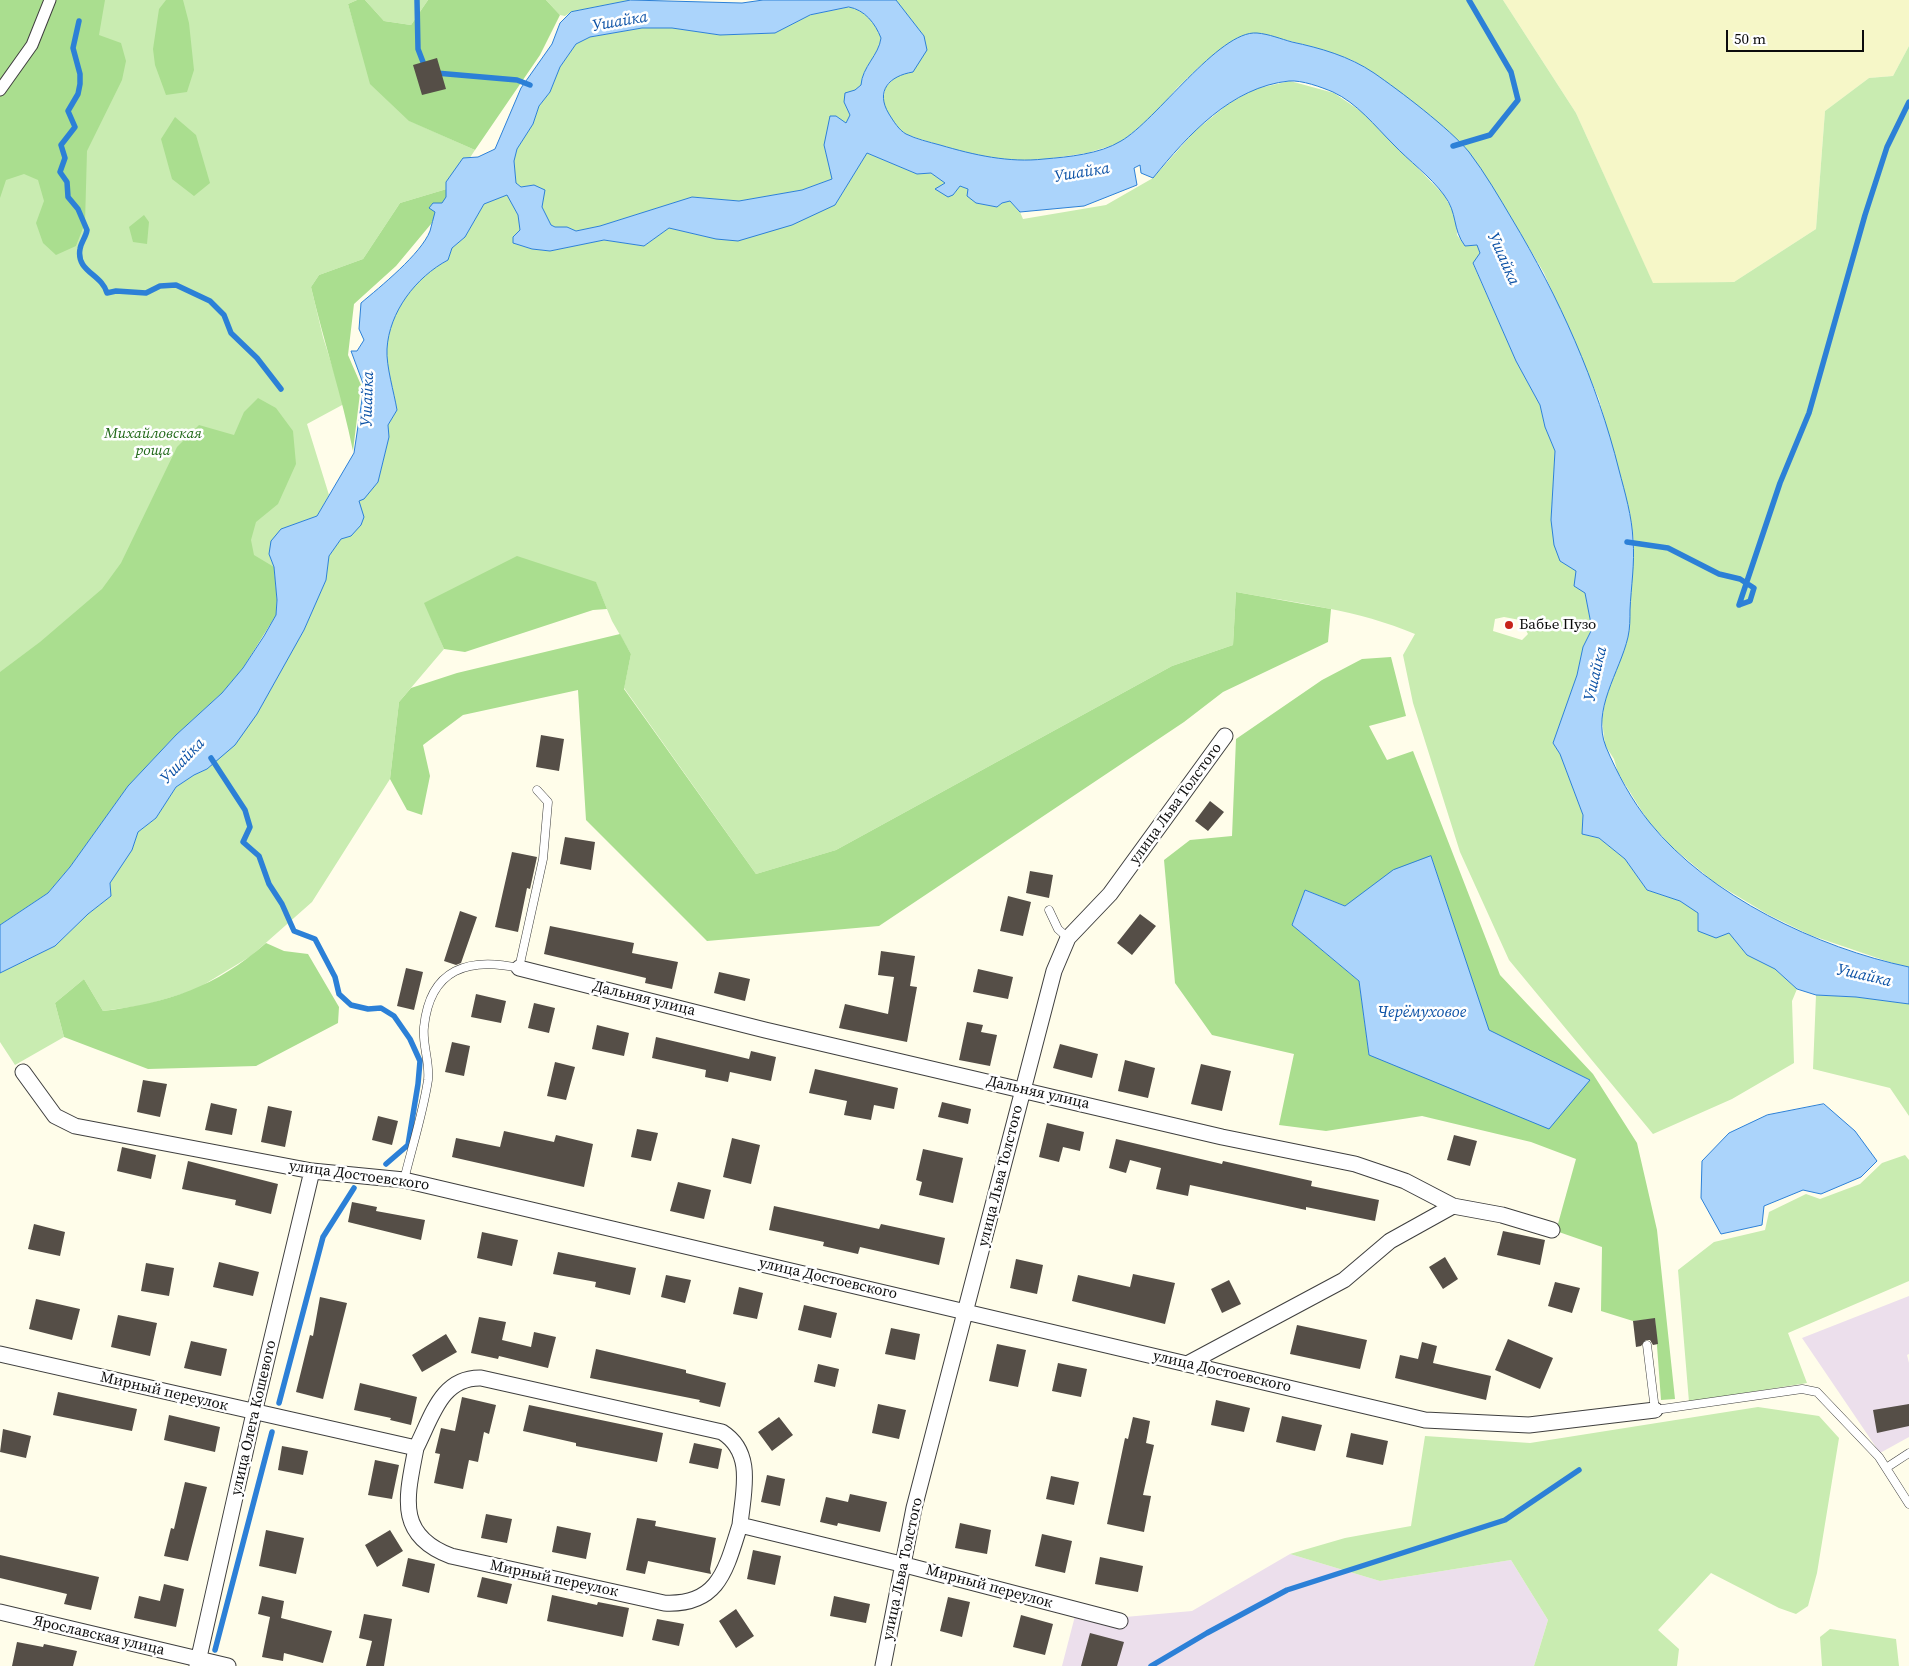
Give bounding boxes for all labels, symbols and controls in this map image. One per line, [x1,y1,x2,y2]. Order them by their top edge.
water label: Ушайка [591,8,649,36]
scale bar [1729,20,1866,52]
text: 50 m [1734,28,1766,49]
water label: Ушайка [1053,159,1111,187]
water label: Ушайка [1483,230,1523,288]
water label: Ушайка [357,371,379,427]
park label: Михайловская роща [104,425,202,460]
place label: Бабье Пузо [1519,616,1596,634]
marker: Бабье Пузо [1503,619,1515,631]
water label: Ушайка [1580,645,1612,703]
water label: Ушайка [157,734,209,788]
street label: улица Льва Толстого [1126,740,1226,868]
water label: Ушайка [1835,960,1893,992]
street label: Дальняя улица [591,978,697,1020]
water label: Черёмуховое [1378,1003,1466,1023]
street label: Дальняя улица [985,1072,1091,1114]
street label: улица Льва Толстого [975,1103,1027,1249]
street label: улица Достоевского [288,1157,430,1195]
street label: улица Достоевского [757,1254,899,1304]
street label: улица Олега Кошевого [227,1339,281,1497]
street label: улица Достоевского [1151,1347,1293,1397]
street label: Мирный переулок [98,1369,230,1415]
street label: улица Льва Толстого [879,1496,927,1642]
street label: Мирный переулок [488,1557,620,1601]
street label: Мирный переулок [924,1561,1054,1613]
street label: Ярославская улица [32,1612,166,1660]

